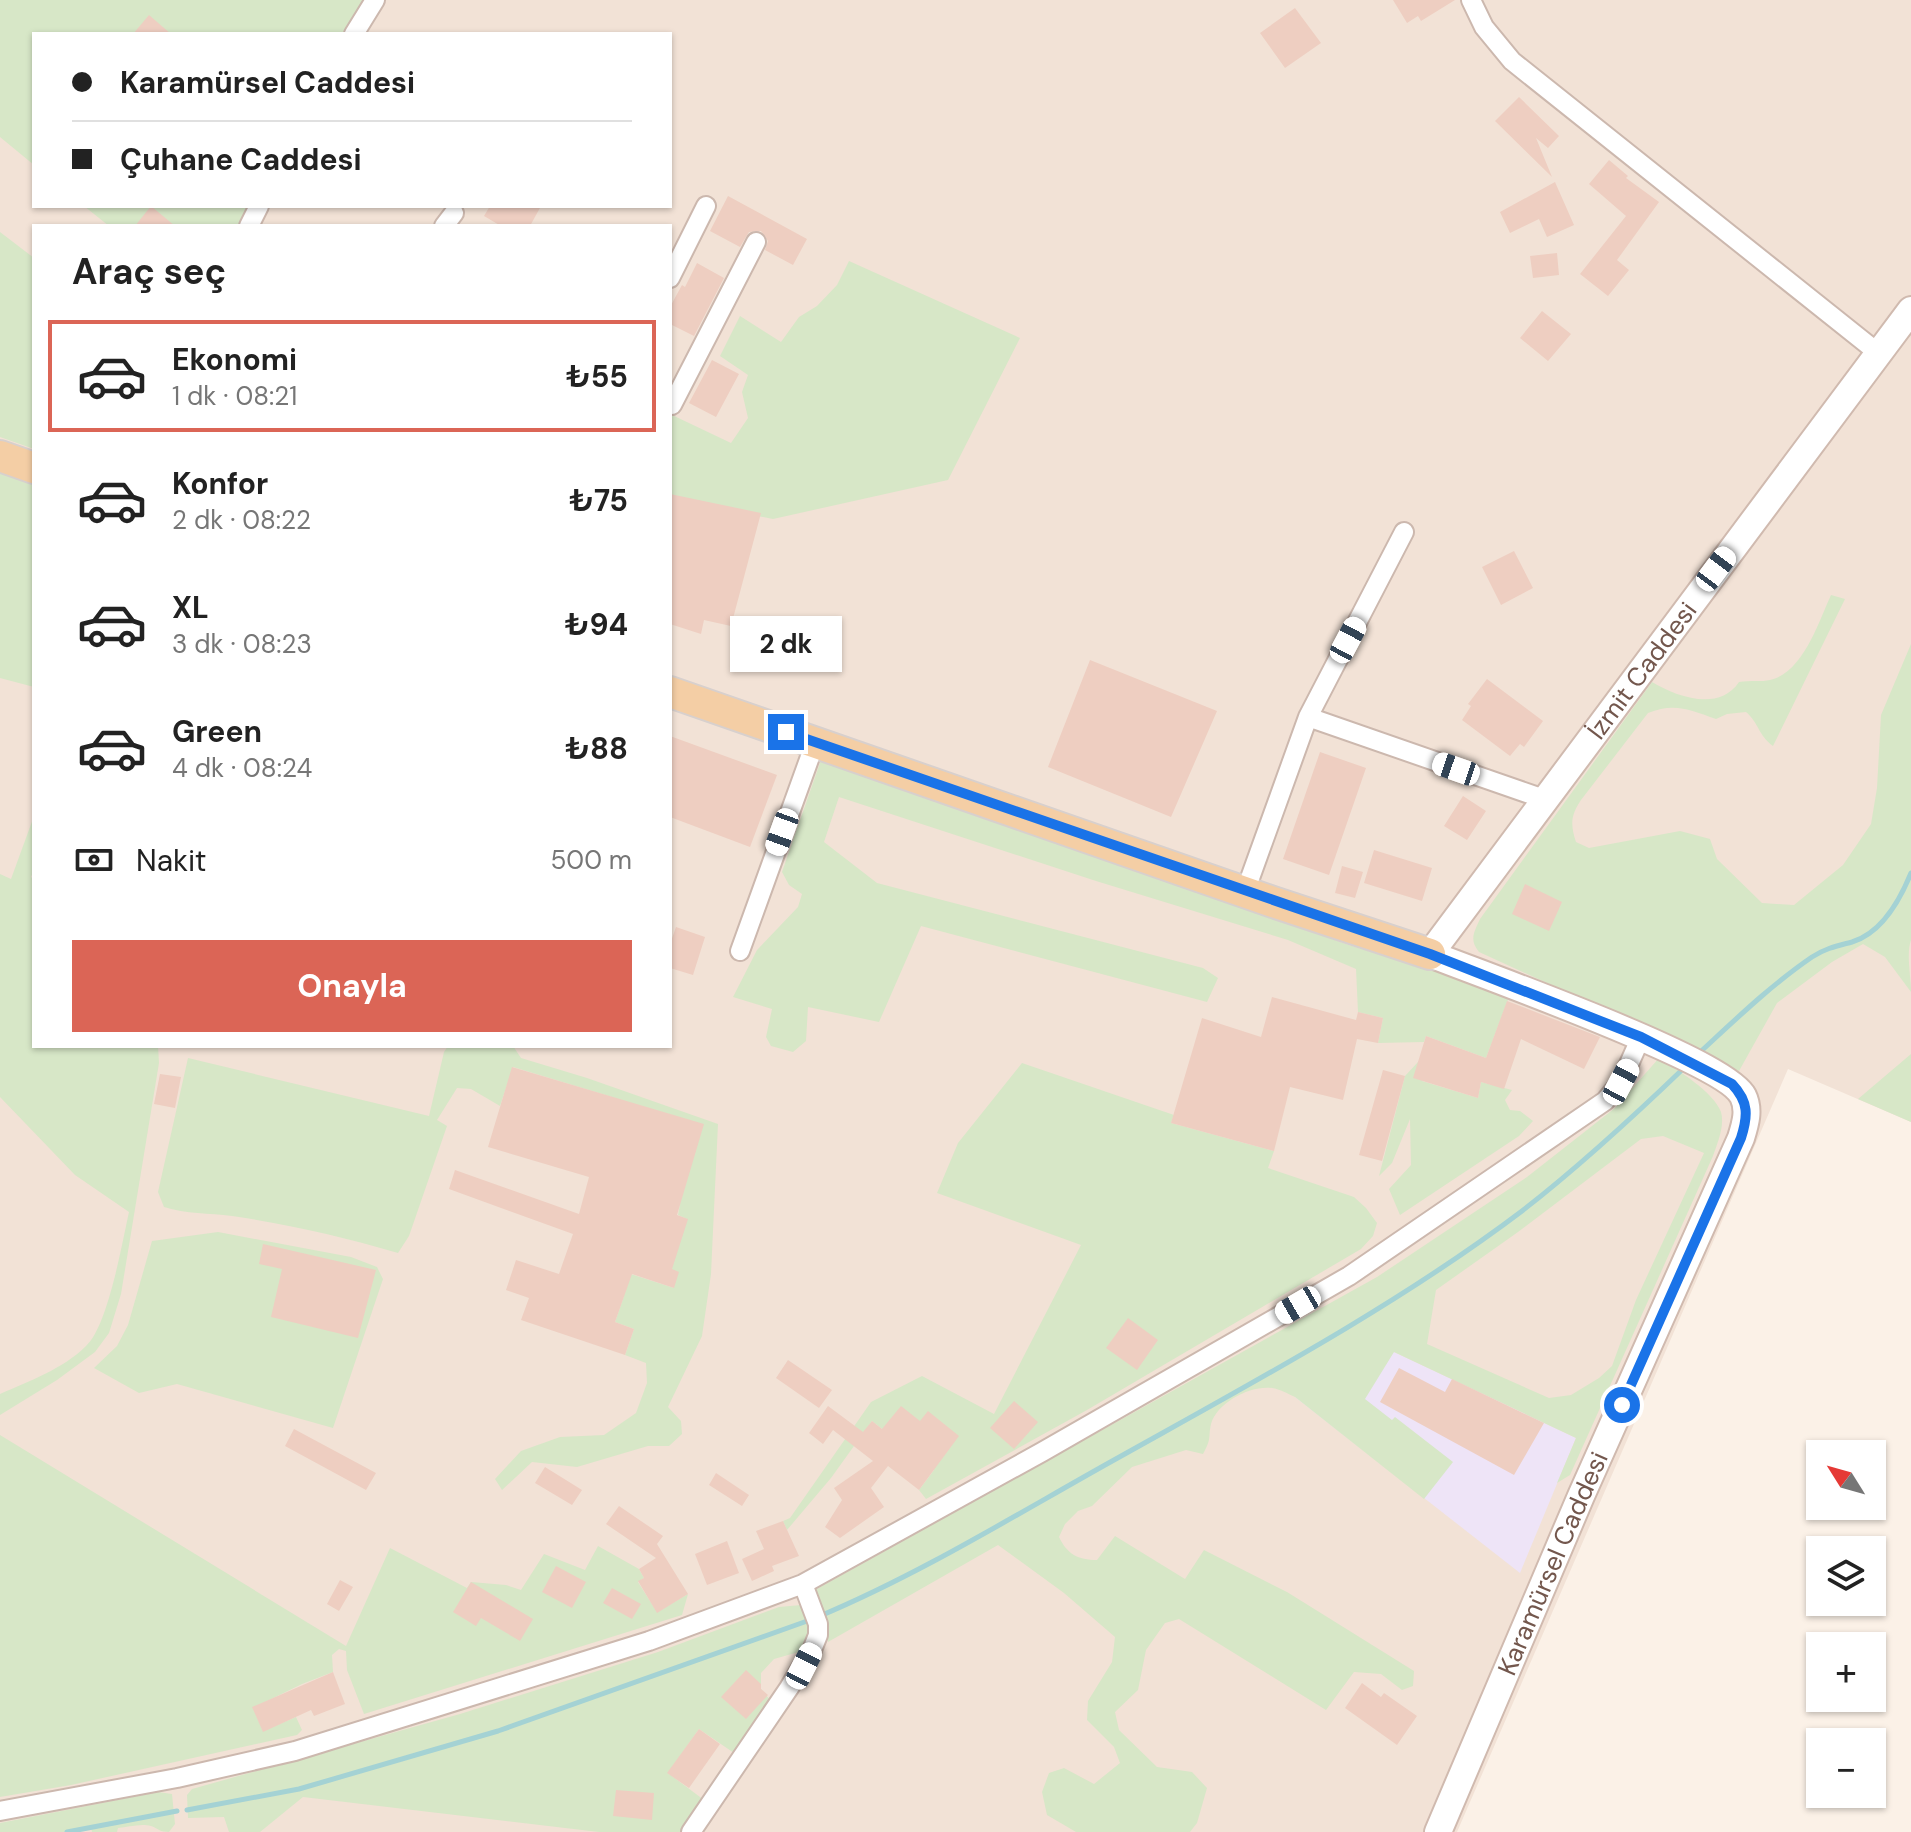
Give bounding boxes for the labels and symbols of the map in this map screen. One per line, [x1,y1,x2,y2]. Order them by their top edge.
car [1692,543,1740,595]
street label: İzmit Caddesi [1579,595,1704,746]
car [1326,613,1370,667]
callout: 2 dk [730,616,842,672]
route end [768,714,804,750]
car [1429,750,1483,788]
car [763,805,801,859]
car [1599,1055,1643,1109]
car [1271,1283,1325,1327]
route start [1604,1387,1640,1423]
north arrow [1806,1440,1886,1520]
street label: Karamürsel Caddesi [1490,1446,1616,1680]
car [782,1639,826,1693]

